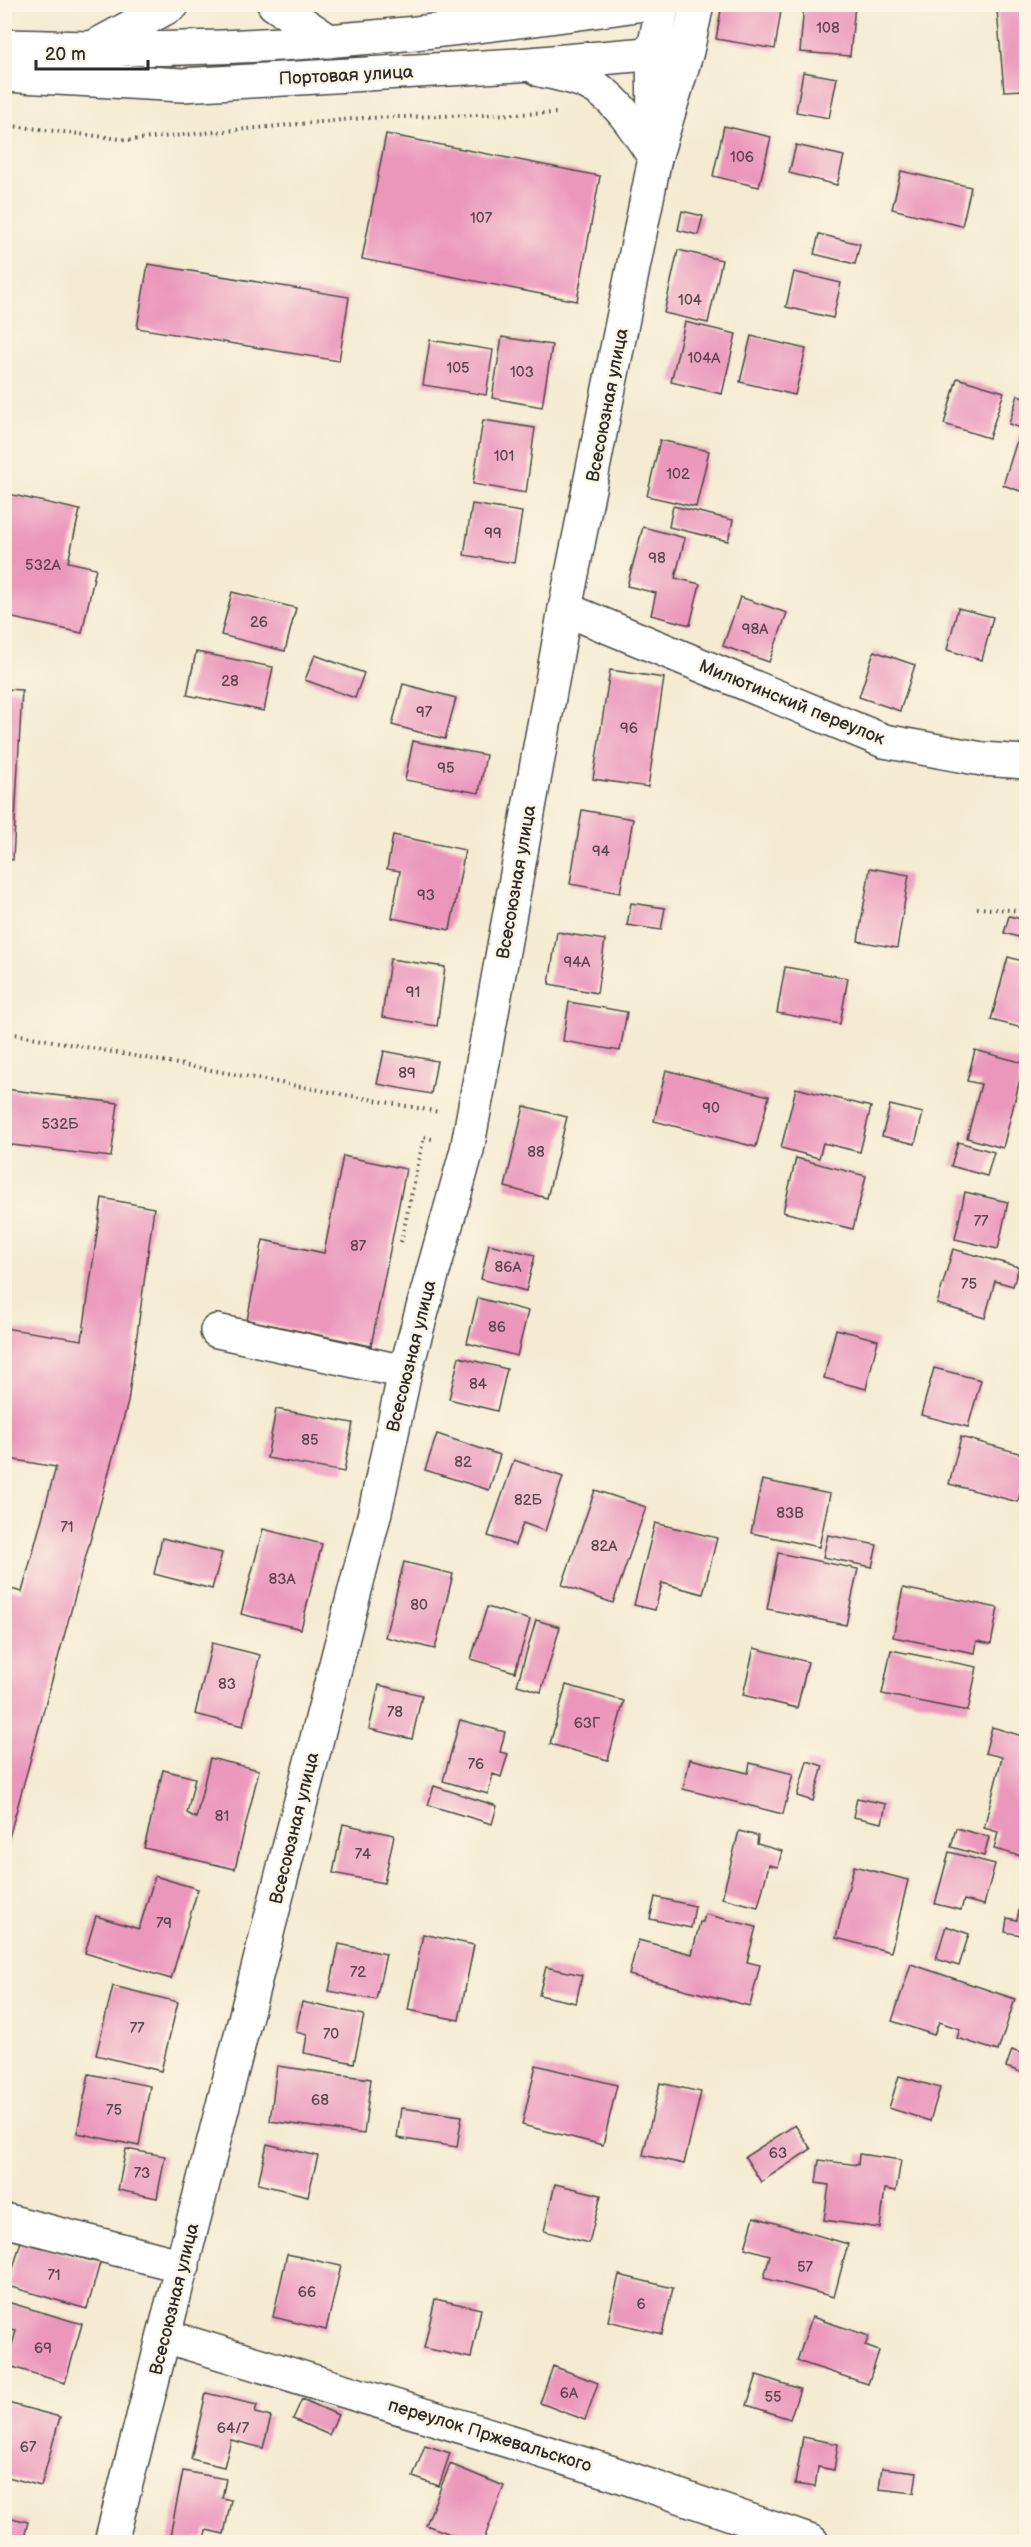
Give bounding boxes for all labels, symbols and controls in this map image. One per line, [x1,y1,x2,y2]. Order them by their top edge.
house number: 108 [816,19,840,38]
scale bar [36,33,148,71]
text: 20 m [45,44,86,65]
street label: Портовая улица [278,61,414,90]
house number: 106 [730,148,754,167]
house number: 107 [470,209,493,228]
house number: 104 [678,291,702,310]
street label: Всесоюзная улица [582,326,633,484]
house number: 104А [688,349,721,368]
house number: 105 [446,359,470,378]
house number: 103 [510,363,534,382]
house number: 101 [494,447,514,466]
house number: 102 [666,465,690,484]
house number: 99 [484,524,502,543]
house number: 98 [648,549,666,568]
house number: 532А [25,556,62,575]
house number: 26 [250,613,268,632]
house number: 98А [742,620,769,639]
street label: Милютинский переулок [696,656,888,750]
house number: 28 [221,672,239,691]
house number: 97 [416,703,433,722]
house number: 96 [620,719,638,738]
house number: 95 [437,759,455,778]
street label: Всесоюзная улица [493,803,540,961]
house number: 94 [592,842,610,861]
house number: 93 [417,886,435,905]
house number: 94А [564,953,591,972]
house number: 91 [406,983,420,1002]
house number: 89 [398,1064,416,1083]
house number: 90 [702,1099,720,1118]
house number: 532Б [41,1115,79,1134]
house number: 88 [527,1143,545,1162]
house number: 77 [974,1212,989,1231]
house number: 87 [350,1237,367,1256]
house number: 86А [494,1258,522,1277]
house number: 75 [961,1275,977,1294]
street label: Всесоюзная улица [382,1278,441,1434]
house number: 86 [488,1318,506,1337]
house number: 84 [469,1375,487,1394]
house number: 85 [301,1431,319,1450]
house number: 82 [454,1453,472,1472]
house number: 82Б [514,1491,543,1510]
house number: 83В [776,1504,804,1523]
house number: 71 [60,1518,74,1537]
house number: 82А [591,1537,618,1556]
house number: 83А [268,1570,296,1589]
house number: 80 [410,1596,428,1615]
house number: 83 [218,1675,236,1694]
house number: 78 [387,1703,403,1722]
house number: 63Г [574,1714,601,1733]
street label: Всесоюзная улица [265,1750,324,1906]
house number: 76 [468,1755,484,1774]
house number: 81 [215,1807,229,1826]
house number: 74 [355,1845,371,1864]
house number: 79 [156,1914,172,1933]
house number: 72 [350,1963,366,1982]
house number: 77 [130,2019,145,2038]
house number: 70 [323,2025,339,2044]
house number: 68 [311,2091,329,2110]
house number: 75 [106,2101,122,2120]
house number: 63 [769,2144,787,2163]
house number: 73 [134,2164,150,2183]
street label: Всесоюзная улица [145,2221,204,2377]
house number: 57 [797,2258,814,2277]
house number: 71 [47,2266,61,2285]
house number: 66 [298,2283,316,2302]
house number: 6 [636,2295,646,2314]
house number: 69 [34,2339,52,2358]
house number: 6А [560,2384,579,2403]
house number: 55 [764,2388,782,2407]
street label: переулок Пржевальского [386,2395,594,2476]
house number: 64/7 [217,2419,250,2438]
house number: 67 [20,2438,37,2457]

